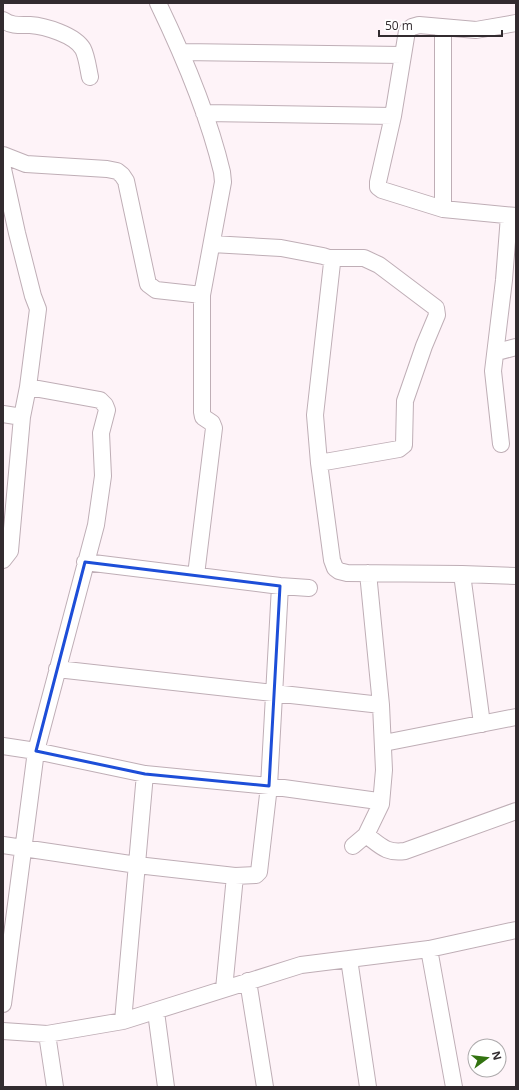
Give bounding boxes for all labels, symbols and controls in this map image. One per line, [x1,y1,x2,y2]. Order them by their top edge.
scale bar [379,12,502,38]
text: 50 m [385,17,413,34]
north arrow [467,1038,507,1078]
text: N [489,1049,506,1062]

